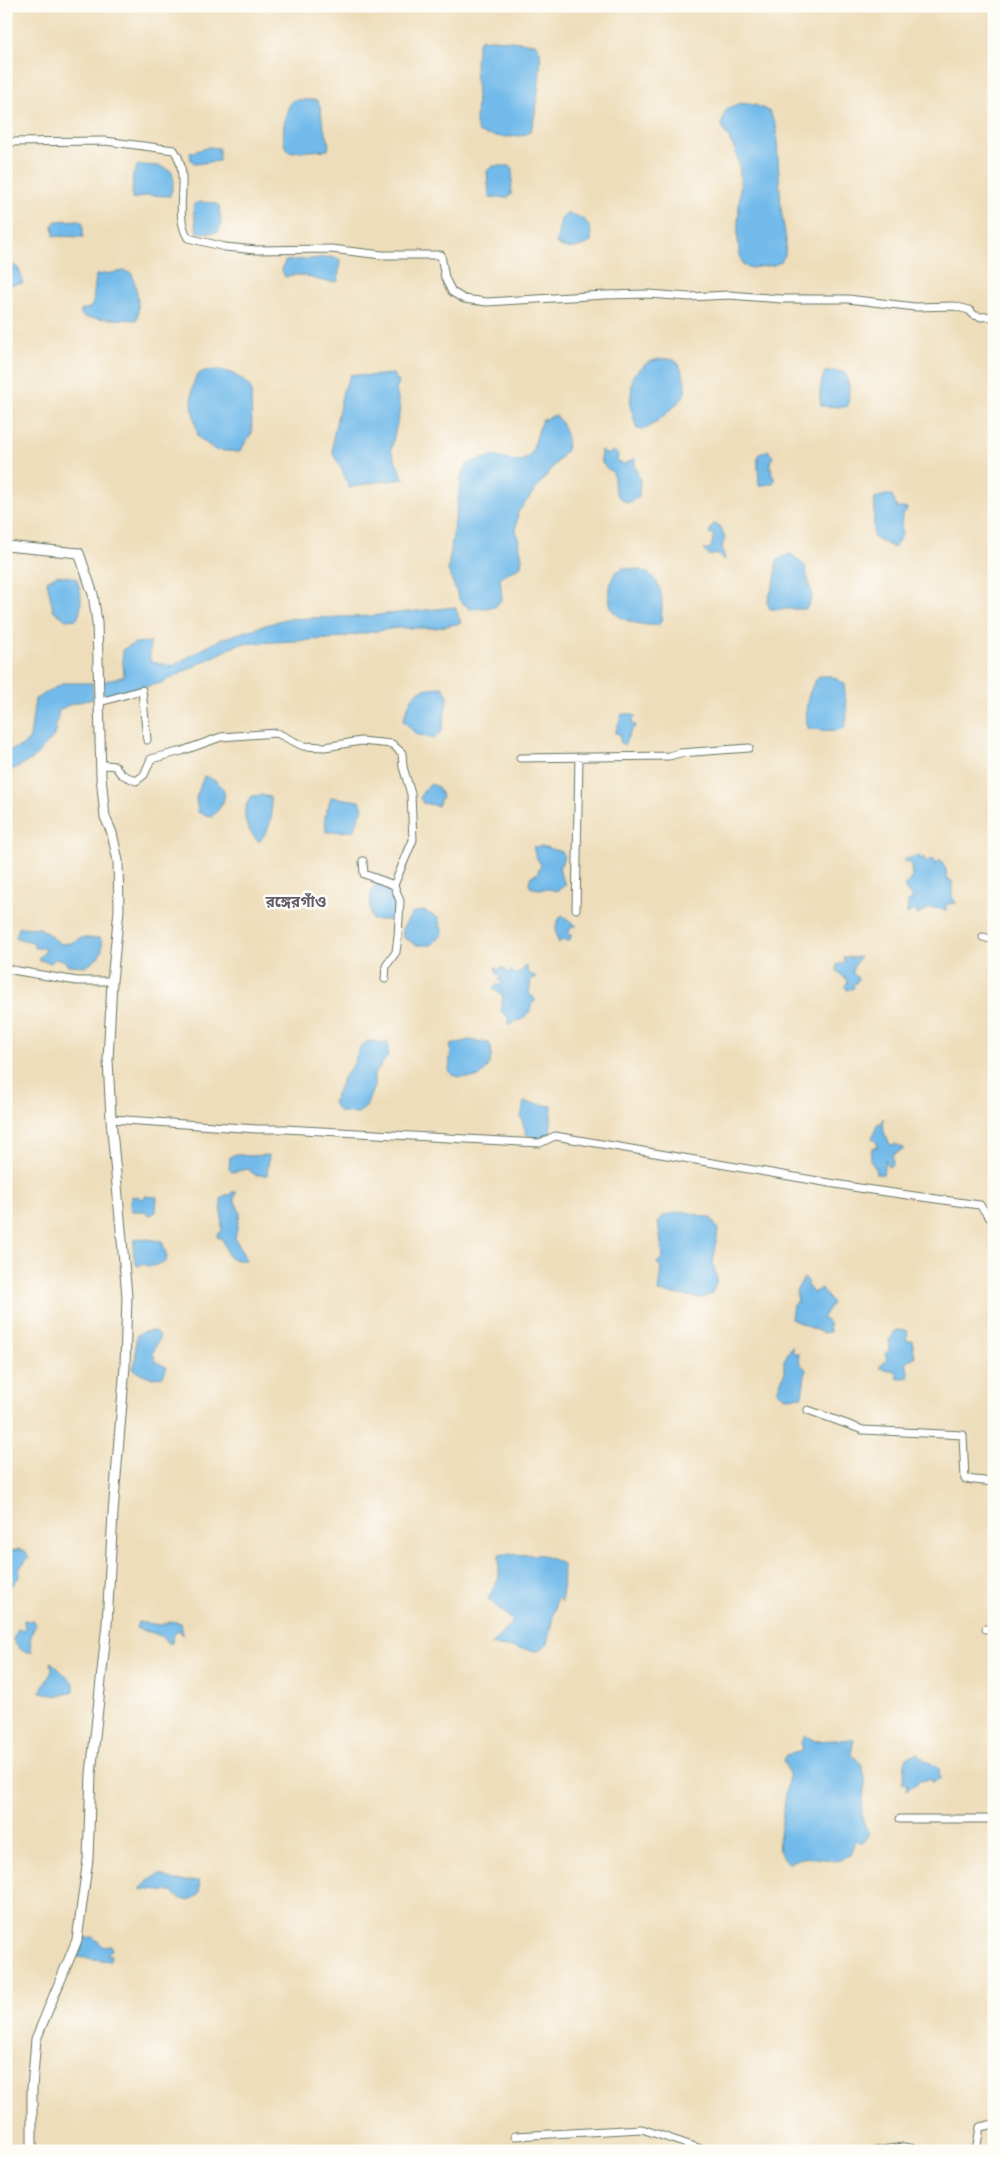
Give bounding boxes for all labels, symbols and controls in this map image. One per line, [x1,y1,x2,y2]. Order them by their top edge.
district label: রঙ্গেরগাঁও [265,891,326,911]

